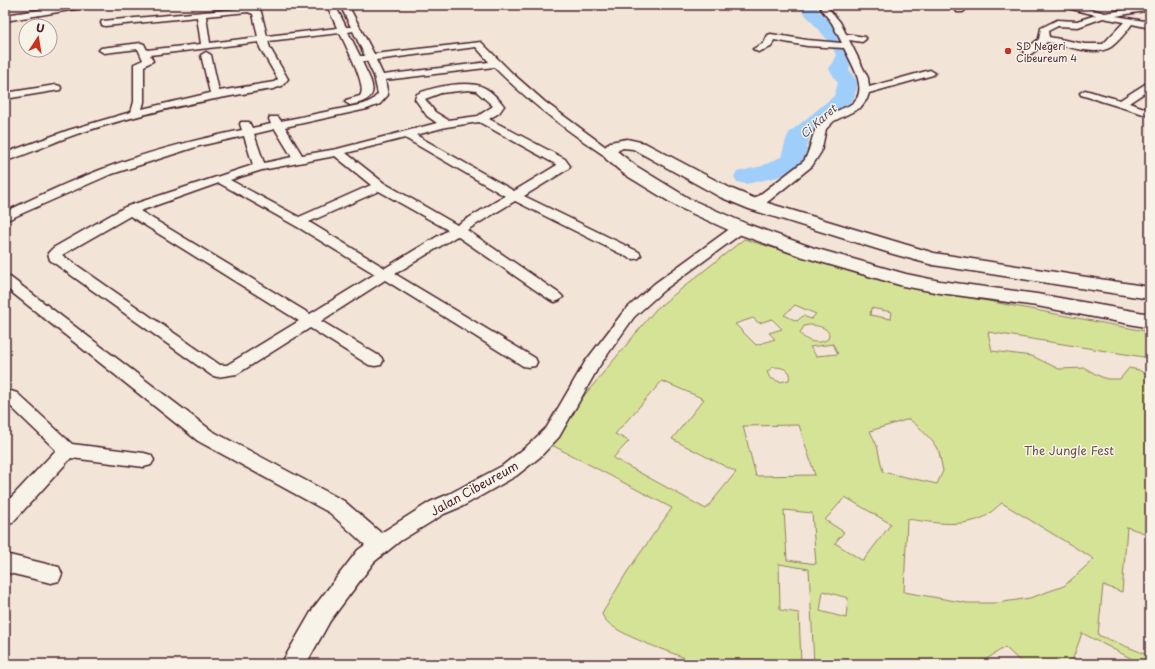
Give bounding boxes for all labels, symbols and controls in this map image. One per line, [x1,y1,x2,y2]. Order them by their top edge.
north arrow [18,18,58,58]
text: U [34,19,46,37]
place label: SD Negeri Cibeureum 4 [1016,38,1078,65]
marker: SD Negeri Cibeureum 4 [1003,46,1013,56]
water label: Ci Karet [796,99,841,142]
park label: The Jungle Fest [1024,441,1114,459]
street label: Jalan Cibeureum [427,456,521,520]

